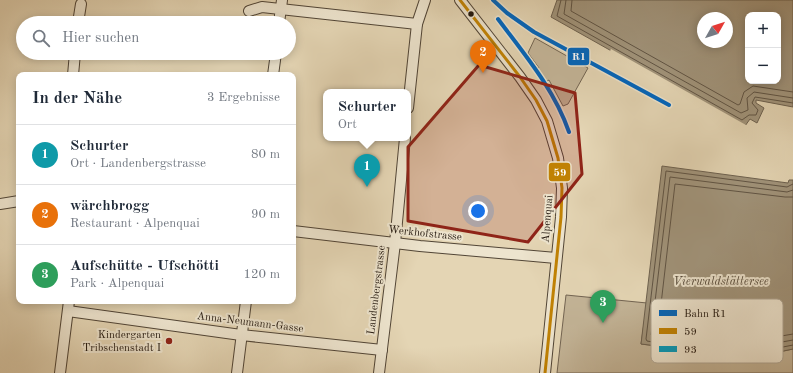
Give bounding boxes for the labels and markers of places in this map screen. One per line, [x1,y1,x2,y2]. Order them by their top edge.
unlabelled marker [466,9,476,19]
pin: 2 [470,40,496,73]
pin: 1 [354,154,380,187]
pin: 3 [590,290,616,323]
place label: Kindergarten Tribschenstadt I [82,330,161,354]
marker: Kindergarten Tribschenstadt I [164,336,174,346]

